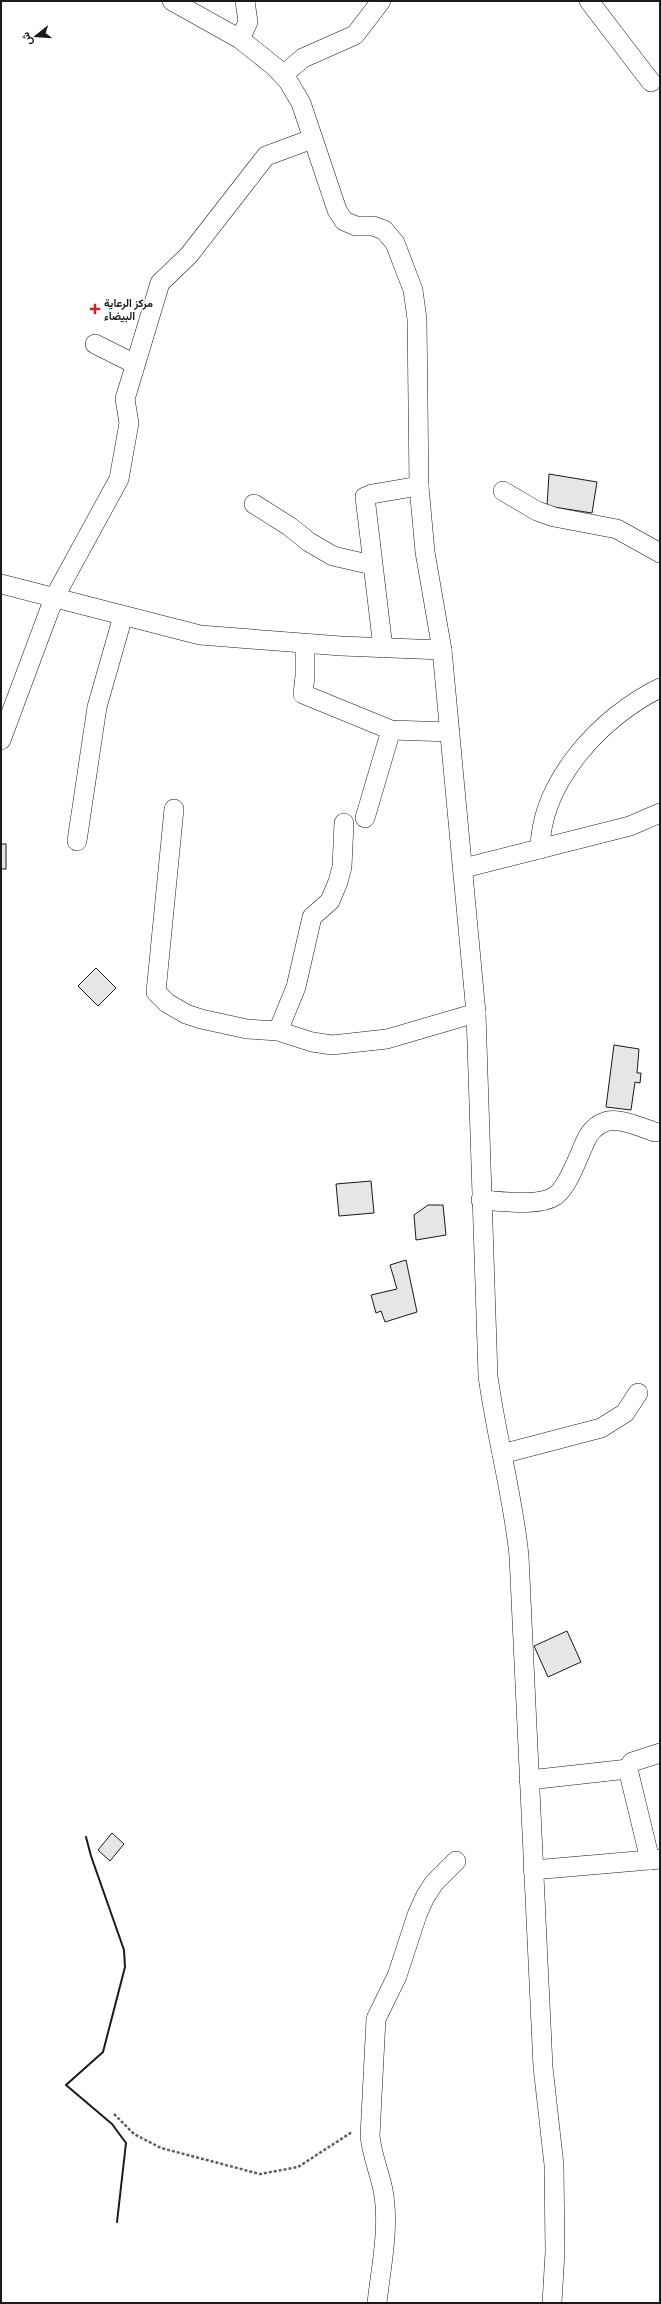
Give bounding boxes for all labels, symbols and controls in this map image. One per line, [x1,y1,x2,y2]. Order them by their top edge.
north arrow [16,16,56,56]
text: ش [19,31,35,47]
place label: مركز الرعاية البيضاء [104,297,153,323]
marker: مركز الرعاية البيضاء [89,303,101,315]

